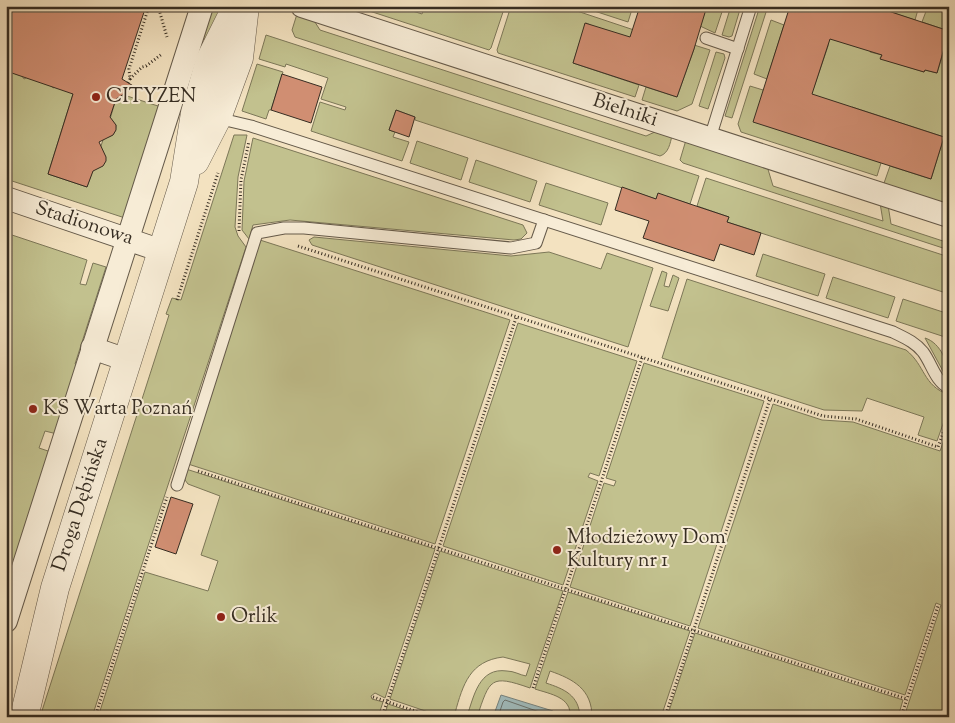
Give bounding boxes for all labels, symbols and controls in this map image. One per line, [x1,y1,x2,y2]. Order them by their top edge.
place label: CITYZEN [106,83,196,112]
street label: Bielniki [589,87,662,135]
marker: CITYZEN [90,91,102,103]
street label: Stadionowa [31,194,137,254]
place label: KS Warta Poznań [43,395,193,424]
marker: KS Warta Poznań [27,403,39,415]
street label: Droga Dębińska [46,434,116,576]
place label: Młodzieżowy Dom Kultury nr 1 [567,524,726,576]
marker: Młodzieżowy Dom Kultury nr 1 [551,544,563,556]
place label: Orlik [231,603,278,632]
marker: Orlik [215,611,227,623]

